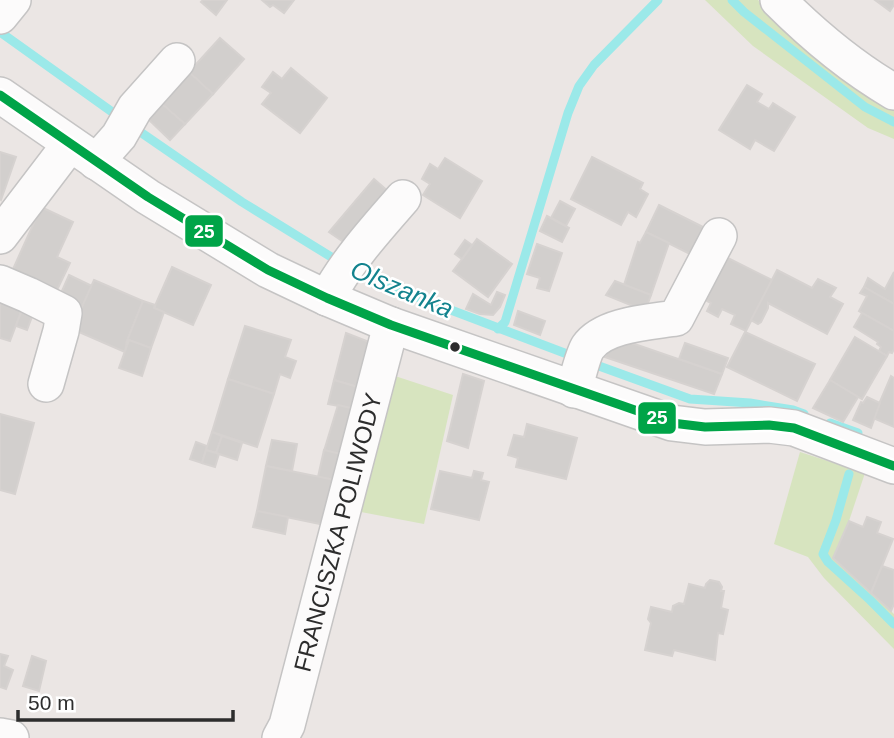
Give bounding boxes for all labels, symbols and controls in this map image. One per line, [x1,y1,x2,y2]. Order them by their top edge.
line badge: 25 [184,214,224,248]
text: 25 [193,221,215,242]
water label: Olszanka [346,254,458,324]
unlabelled marker [448,340,462,354]
street label: FRANCISZKA POLIWODY [288,390,386,674]
line badge: 25 [637,401,677,435]
text: 25 [646,407,668,428]
scale bar [18,678,233,722]
text: 50 m [28,691,75,714]

